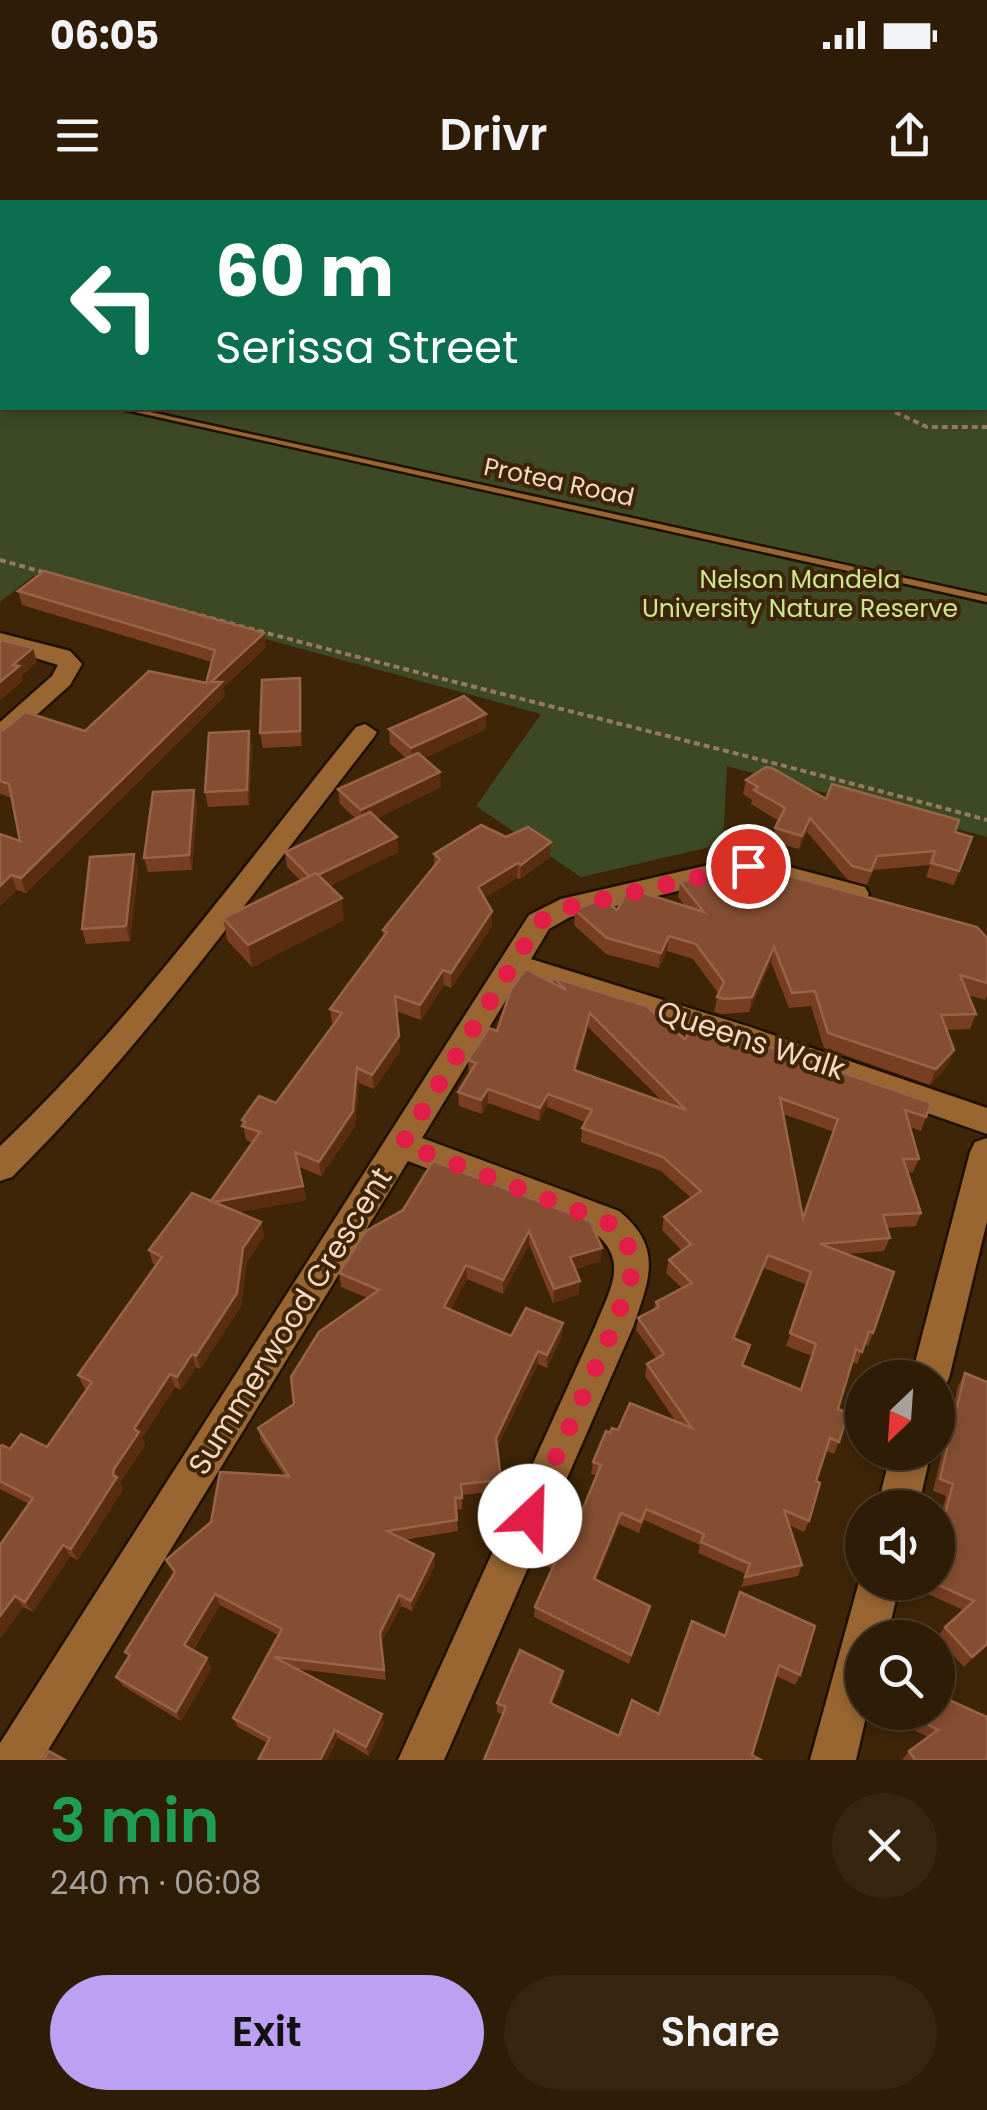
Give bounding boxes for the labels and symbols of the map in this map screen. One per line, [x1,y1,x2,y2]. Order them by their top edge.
street label: Protea Road [481,449,637,515]
park label: Nelson Mandela University Nature Reserve [642,562,958,626]
pin [706,824,791,909]
street label: Queens Walk [651,989,851,1091]
street label: Summerwood Crescent [178,1159,402,1483]
north arrow [845,1360,955,1470]
position arrow [478,1464,582,1568]

